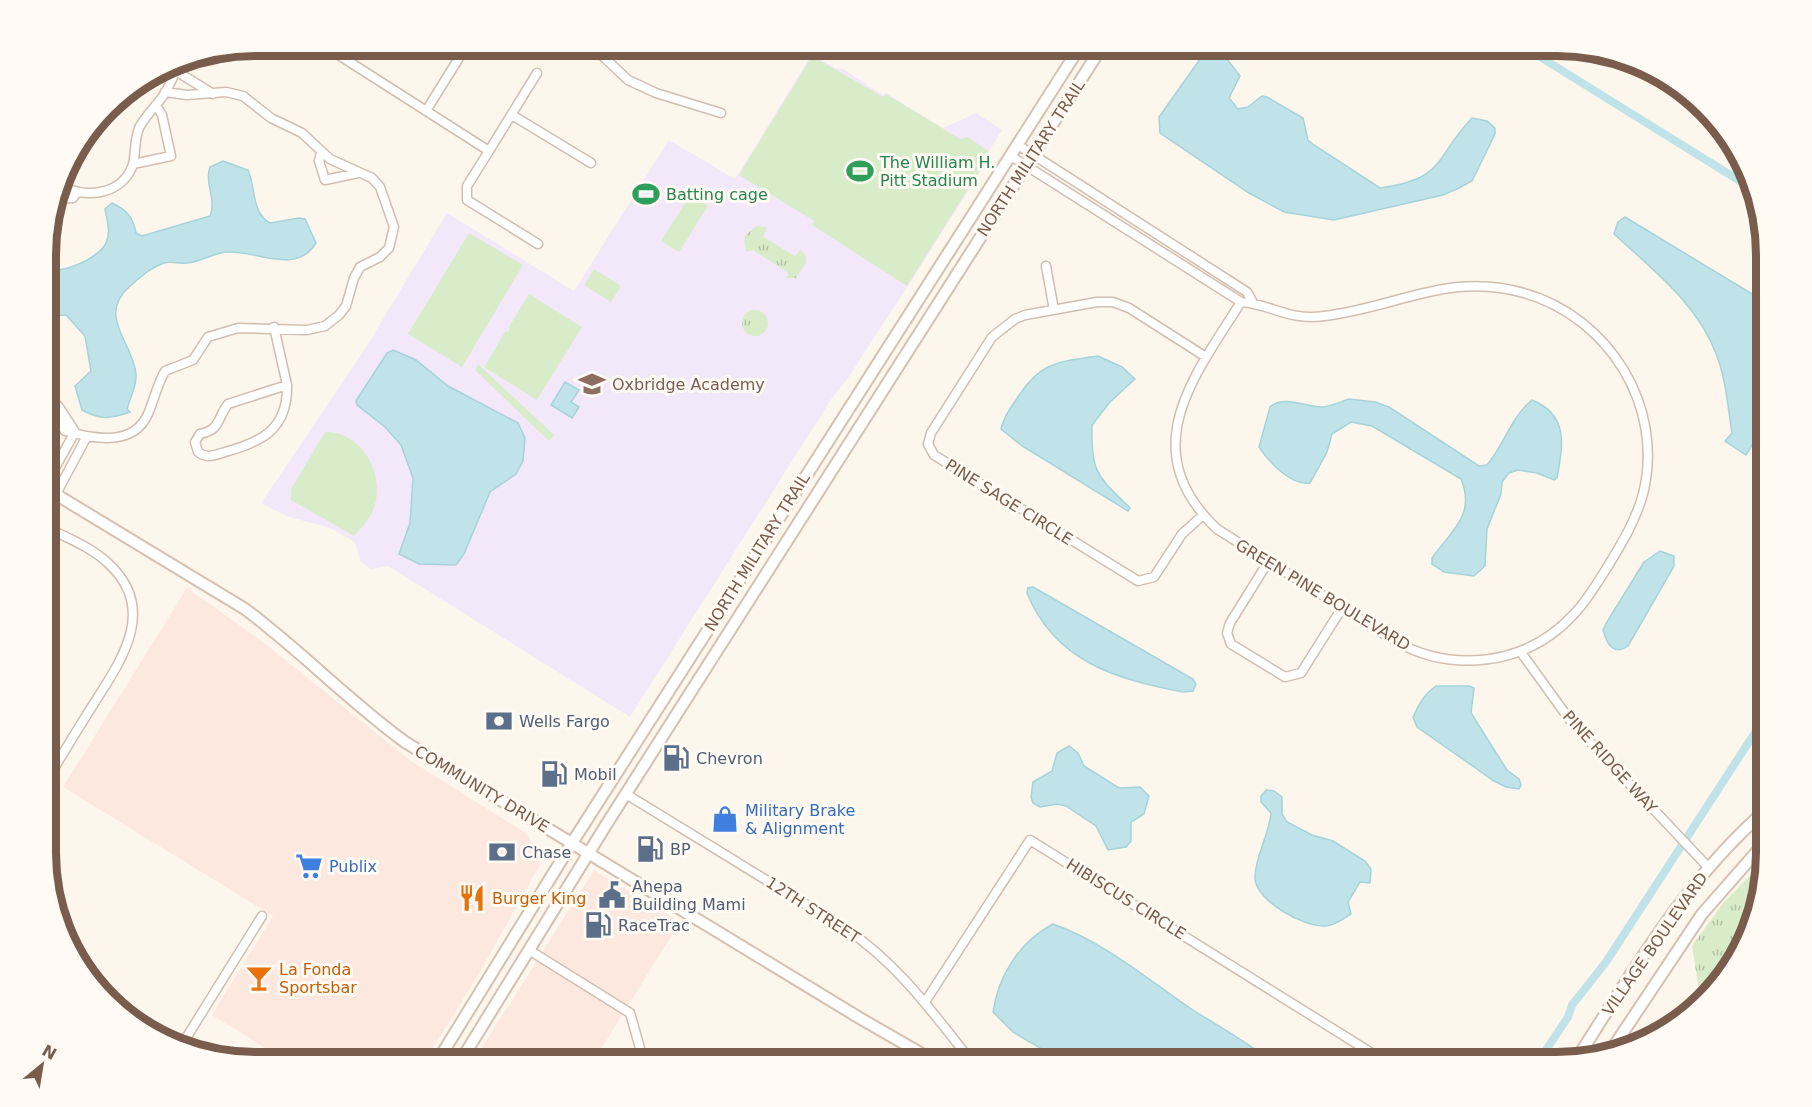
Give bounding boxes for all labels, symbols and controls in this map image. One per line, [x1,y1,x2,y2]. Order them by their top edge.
street label: NORTH MILITARY TRAIL [973,76,1089,240]
place label: The William H. Pitt Stadium [879,153,995,190]
sports icon: The William H. Pitt Stadium [845,156,875,186]
sports icon: Batting cage [631,179,661,209]
place label: Batting cage [666,185,768,204]
school or university icon: Oxbridge Academy [577,369,607,399]
place label: Oxbridge Academy [612,375,765,394]
street label: PINE SAGE CIRCLE [942,455,1076,549]
street label: NORTH MILITARY TRAIL [701,469,814,635]
street label: GREEN PINE BOULEVARD [1232,535,1414,655]
bank icon: Wells Fargo [484,706,514,736]
street label: PINE RIDGE WAY [1559,707,1661,817]
place label: Wells Fargo [519,712,610,731]
street label: COMMUNITY DRIVE [411,741,553,837]
fuel station icon: Chevron [661,743,691,773]
place label: Chevron [696,749,763,768]
fuel station icon: Mobil [539,759,569,789]
place label: Mobil [574,765,617,784]
place label: Military Brake & Alignment [745,801,855,838]
shop icon: Military Brake & Alignment [710,804,740,834]
fuel station icon: BP [635,834,665,864]
bank icon: Chase [487,837,517,867]
place label: BP [670,840,691,859]
place label: Chase [522,843,571,862]
supermarket icon: Publix [294,851,324,881]
street label: HIBISCUS CIRCLE [1063,855,1189,943]
place label: Publix [329,857,377,876]
street label: VILLAGE BOULEVARD [1598,869,1712,1019]
street label: 12TH STREET [762,873,864,948]
place label: Ahepa Building Mami [632,877,746,914]
public building icon: Ahepa Building Mami [597,880,627,910]
restaurant icon: Burger King [457,883,487,913]
place label: Burger King [492,889,586,908]
fuel station icon: RaceTrac [583,910,613,940]
place label: RaceTrac [618,916,690,935]
place label: La Fonda Sportsbar [279,960,357,997]
bar icon: La Fonda Sportsbar [244,963,274,993]
north arrow [12,1035,72,1095]
text: N [39,1041,60,1064]

